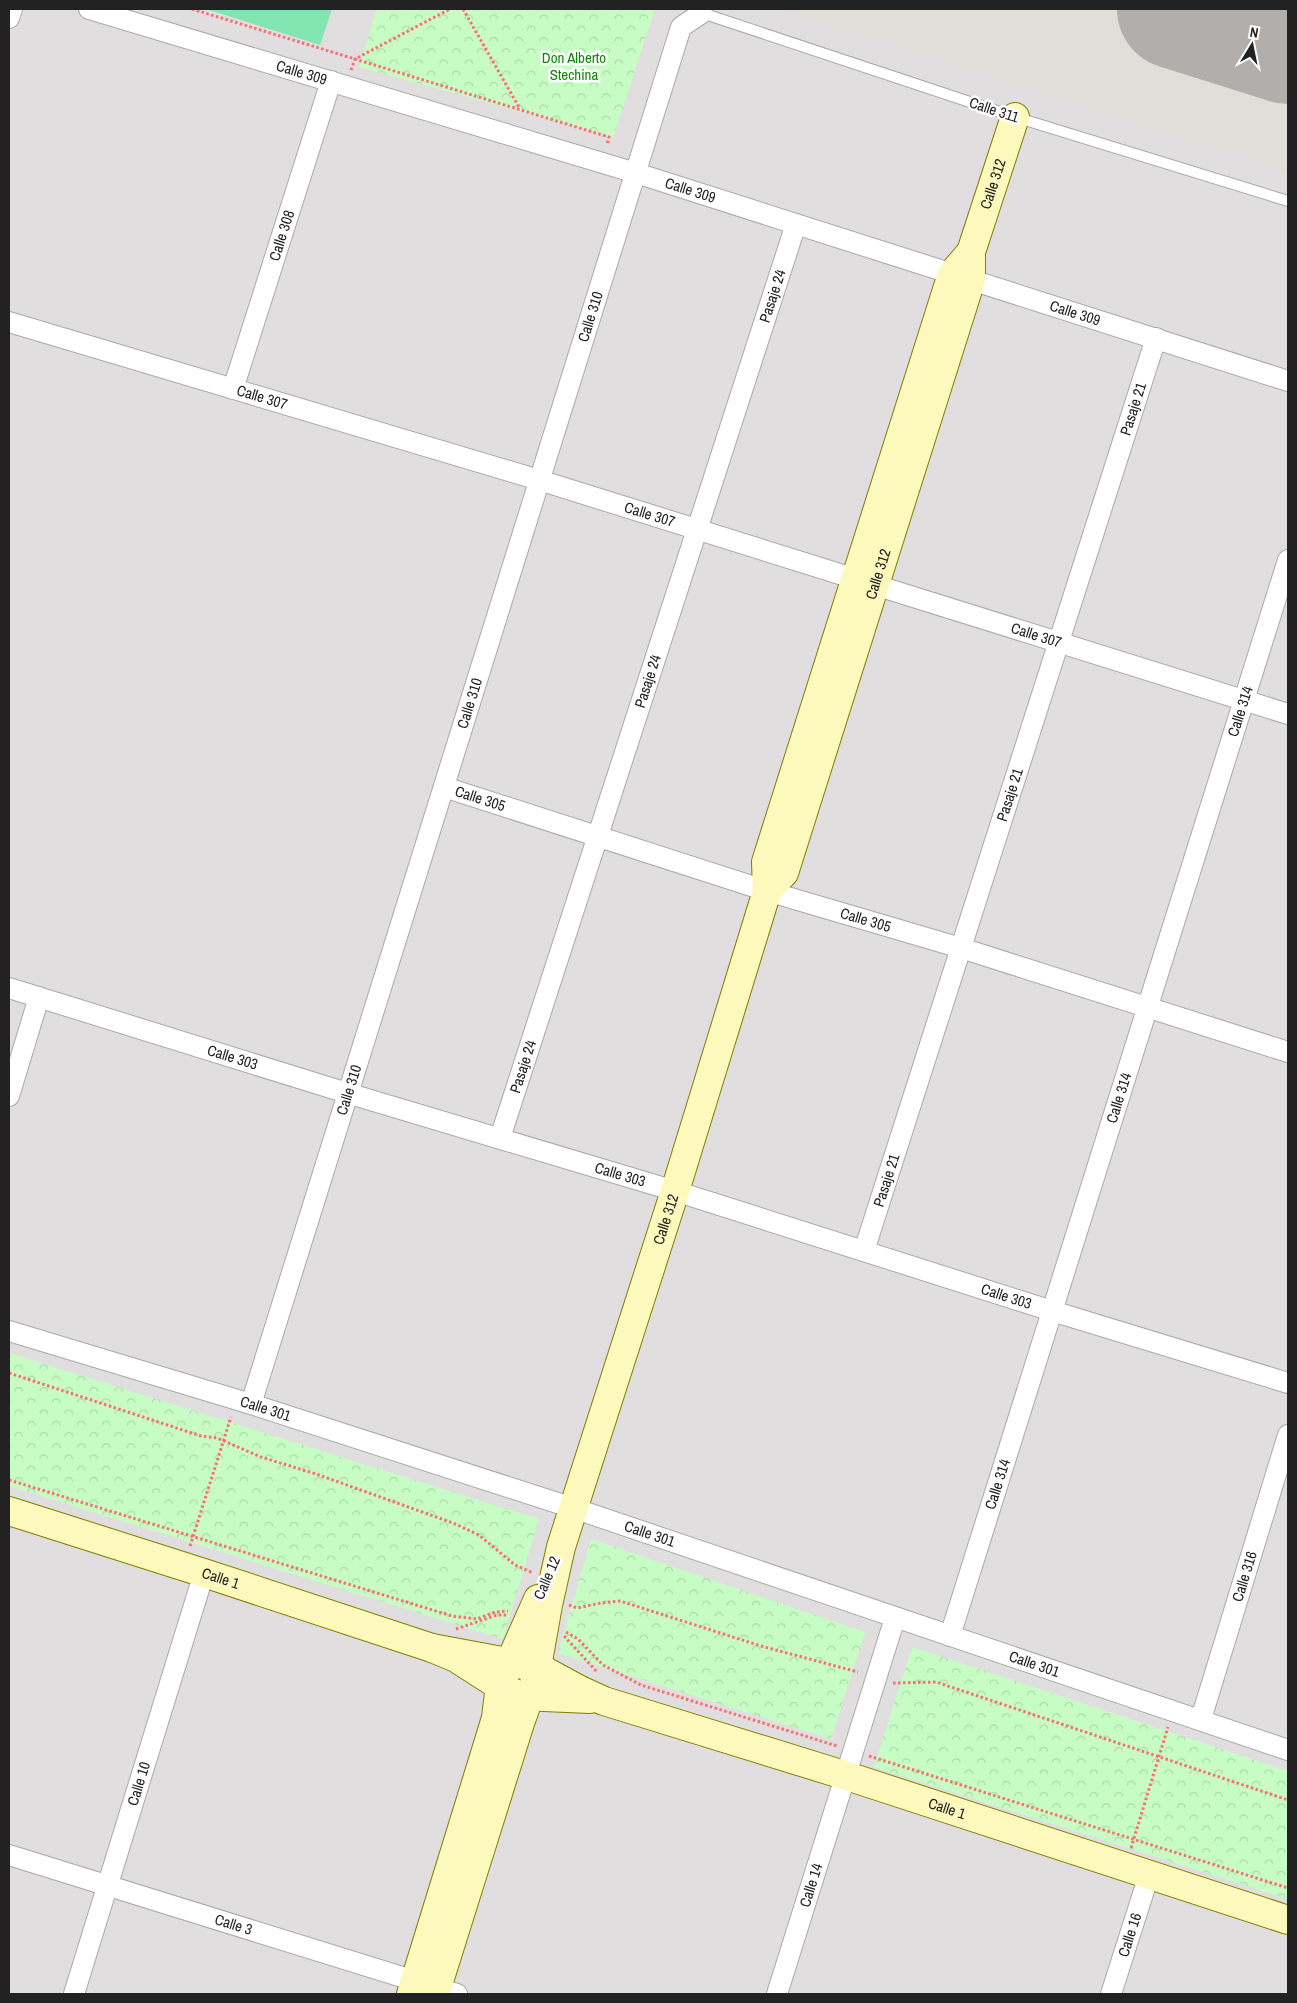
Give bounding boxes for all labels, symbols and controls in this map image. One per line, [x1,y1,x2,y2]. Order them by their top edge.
north arrow [1227,20,1277,70]
text: N [1249,23,1260,42]
park label: Don Alberto Stechina [542,47,606,85]
street label: Calle 309 [274,55,330,90]
street label: Calle 311 [967,92,1022,127]
street label: Calle 312 [975,156,1011,212]
street label: Calle 309 [662,172,719,208]
street label: Calle 308 [263,207,299,263]
street label: Pasaje 24 [754,266,791,325]
street label: Calle 310 [572,289,608,345]
street label: Calle 309 [1047,295,1103,331]
street label: Calle 307 [234,379,290,414]
street label: Pasaje 21 [1114,379,1151,438]
street label: Calle 307 [622,496,678,532]
street label: Calle 312 [860,546,896,602]
street label: Calle 307 [1008,617,1064,653]
street label: Pasaje 24 [629,652,666,710]
street label: Calle 310 [452,675,487,731]
street label: Calle 314 [1222,683,1258,739]
street label: Pasaje 21 [991,765,1028,824]
street label: Calle 305 [452,780,508,816]
street label: Calle 305 [838,902,894,937]
street label: Pasaje 24 [504,1037,541,1096]
street label: Calle 303 [205,1039,261,1075]
street label: Calle 310 [331,1062,366,1118]
street label: Calle 314 [1101,1070,1136,1126]
street label: Pasaje 21 [868,1151,904,1210]
street label: Calle 303 [592,1157,648,1192]
street label: Calle 312 [647,1191,683,1247]
street label: Calle 303 [979,1278,1035,1314]
street label: Calle 301 [238,1390,294,1426]
street label: Calle 314 [979,1456,1015,1512]
street label: Calle 301 [622,1515,678,1552]
street label: Calle 316 [1227,1548,1262,1604]
street label: Calle 12 [528,1553,565,1603]
street label: Calle 1 [199,1562,242,1594]
street label: Calle 301 [1006,1645,1062,1682]
street label: Calle 10 [122,1759,155,1808]
street label: Calle 1 [926,1792,969,1824]
street label: Calle 14 [794,1860,827,1910]
street label: Calle 3 [212,1908,255,1940]
street label: Calle 16 [1113,1910,1146,1959]

